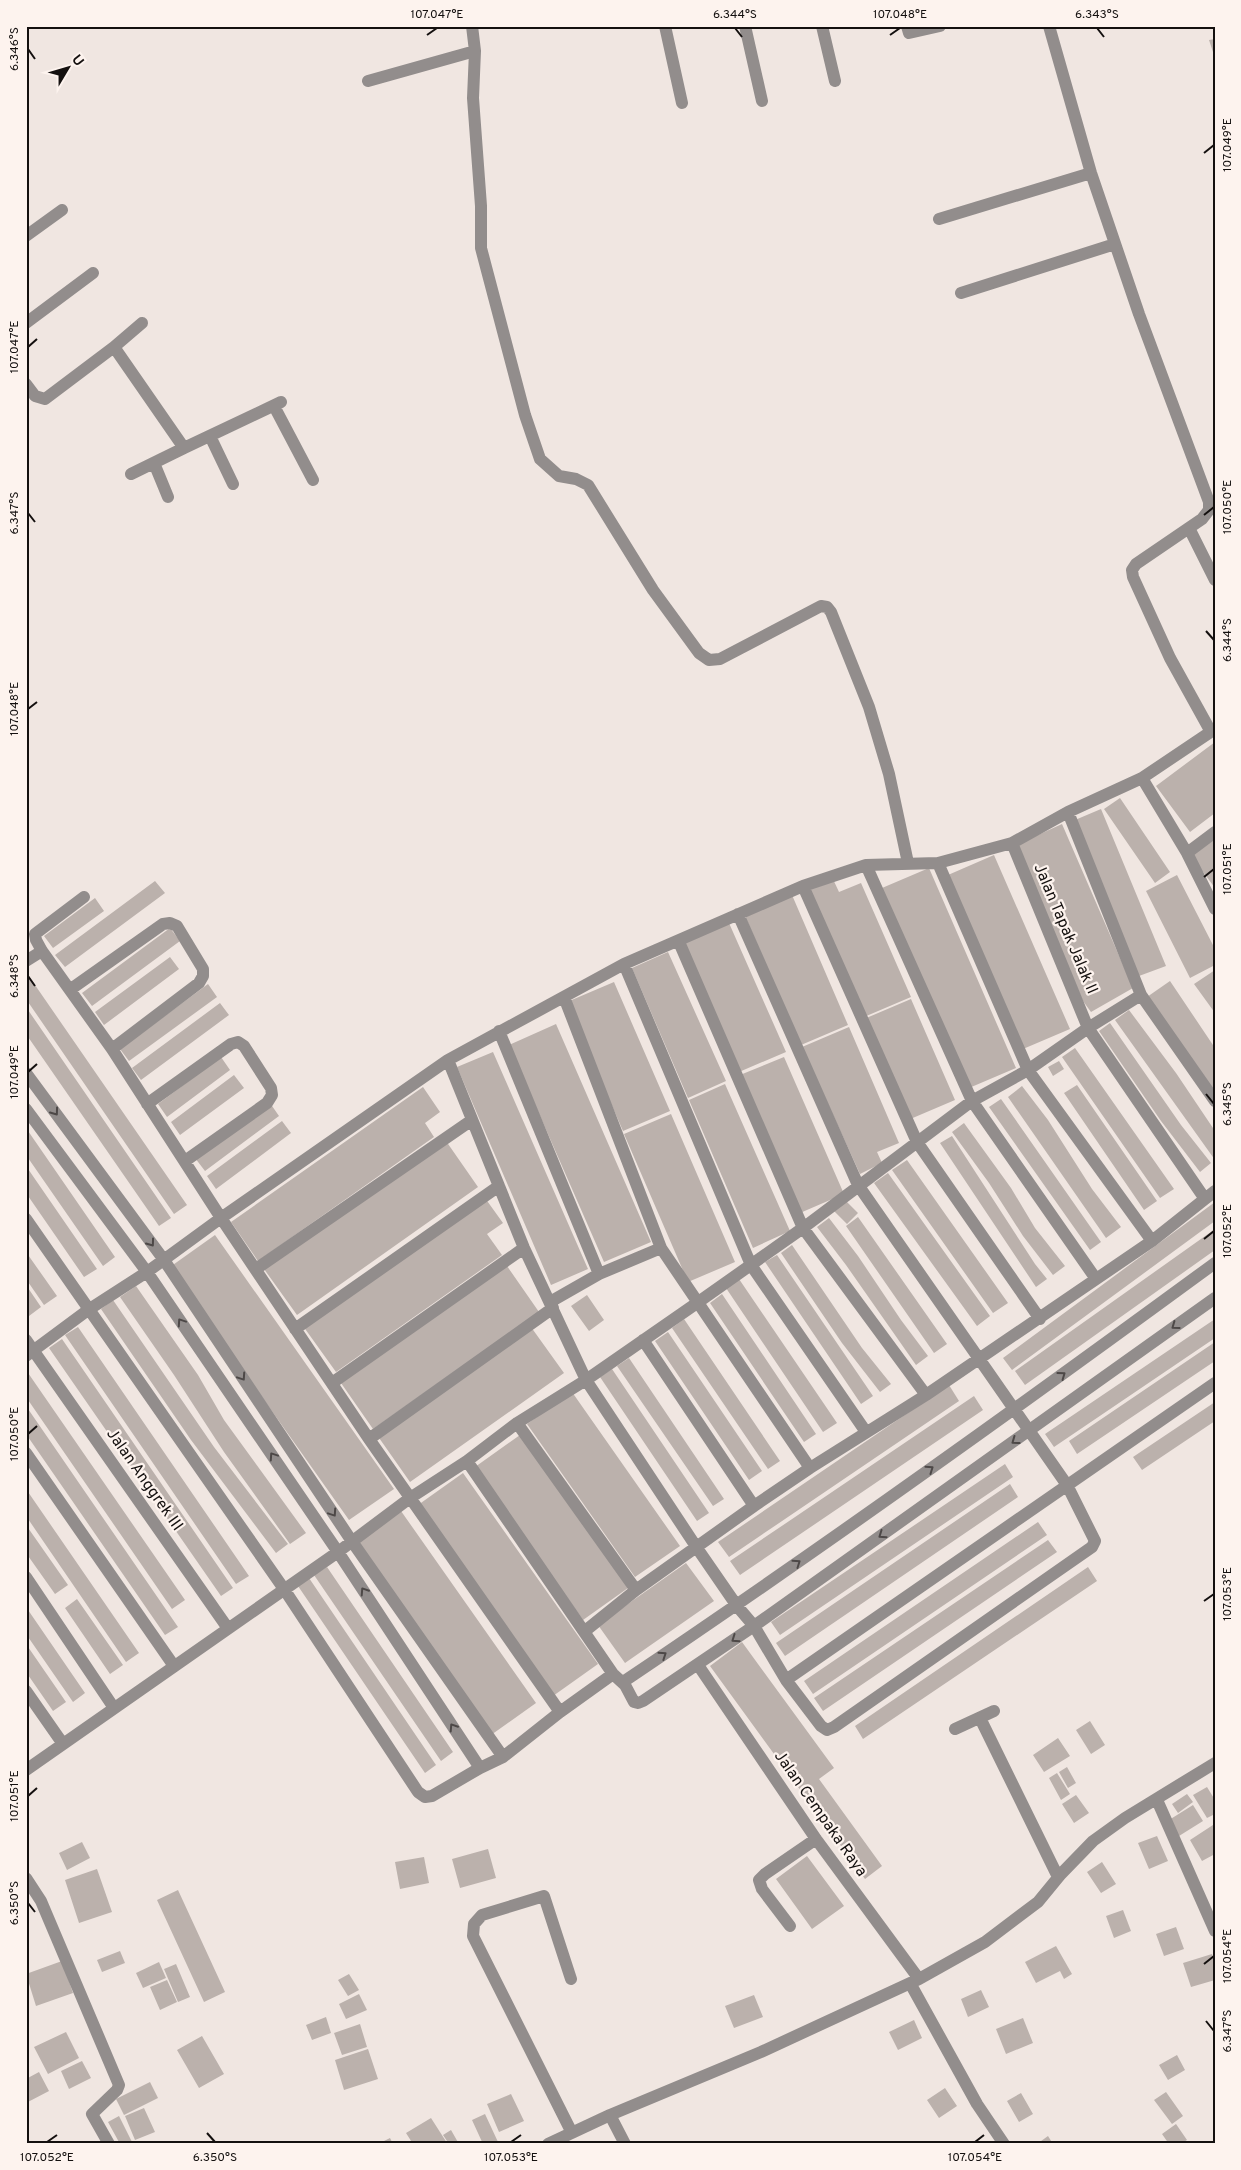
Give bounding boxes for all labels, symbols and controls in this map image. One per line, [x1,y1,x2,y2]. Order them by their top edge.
text: 107.047°E [411,7,463,23]
text: 6.344°S [713,7,757,23]
text: 107.048°E [873,7,927,23]
text: 6.343°S [1075,7,1119,23]
text: 6.346°S [7,27,23,71]
north arrow [42,42,92,92]
text: U [67,52,87,70]
text: 107.049°E [1220,118,1236,172]
text: 107.047°E [7,321,23,373]
text: 107.050°E [1220,480,1236,534]
text: 6.347°S [7,492,23,534]
text: 6.344°S [1220,618,1236,662]
text: 107.048°E [7,682,23,736]
text: 107.051°E [1220,843,1236,895]
street label: Jalan Tapak Jalak II [1028,861,1102,997]
text: 6.348°S [7,954,23,998]
text: 107.049°E [7,1045,23,1099]
text: 6.345°S [1220,1082,1236,1126]
one-way arrow [49,1106,58,1116]
text: 107.052°E [1220,1204,1236,1258]
one-way arrow [146,1237,154,1246]
one-way arrow [178,1318,187,1328]
one-way arrow [1171,1320,1181,1329]
one-way arrow [236,1372,246,1381]
one-way arrow [1056,1372,1066,1381]
text: 107.050°E [7,1407,23,1461]
street label: Jalan Anggrek III [101,1425,187,1535]
one-way arrow [1011,1435,1020,1444]
one-way arrow [270,1452,279,1462]
one-way arrow [924,1466,934,1475]
one-way arrow [327,1507,336,1516]
one-way arrow [878,1529,888,1538]
one-way arrow [791,1560,801,1569]
text: 107.053°E [1220,1567,1236,1621]
one-way arrow [361,1587,370,1597]
one-way arrow [731,1633,741,1642]
one-way arrow [657,1652,667,1661]
one-way arrow [450,1723,459,1733]
street label: Jalan Cempaka Raya [769,1747,871,1881]
text: 107.051°E [7,1770,23,1822]
text: 6.350°S [7,1881,23,1925]
text: 107.054°E [1220,1929,1236,1983]
text: 6.347°S [1220,2010,1236,2052]
text: 107.052°E [20,2150,74,2166]
text: 6.350°S [193,2150,237,2166]
text: 107.053°E [484,2150,538,2166]
text: 107.054°E [948,2150,1002,2166]

